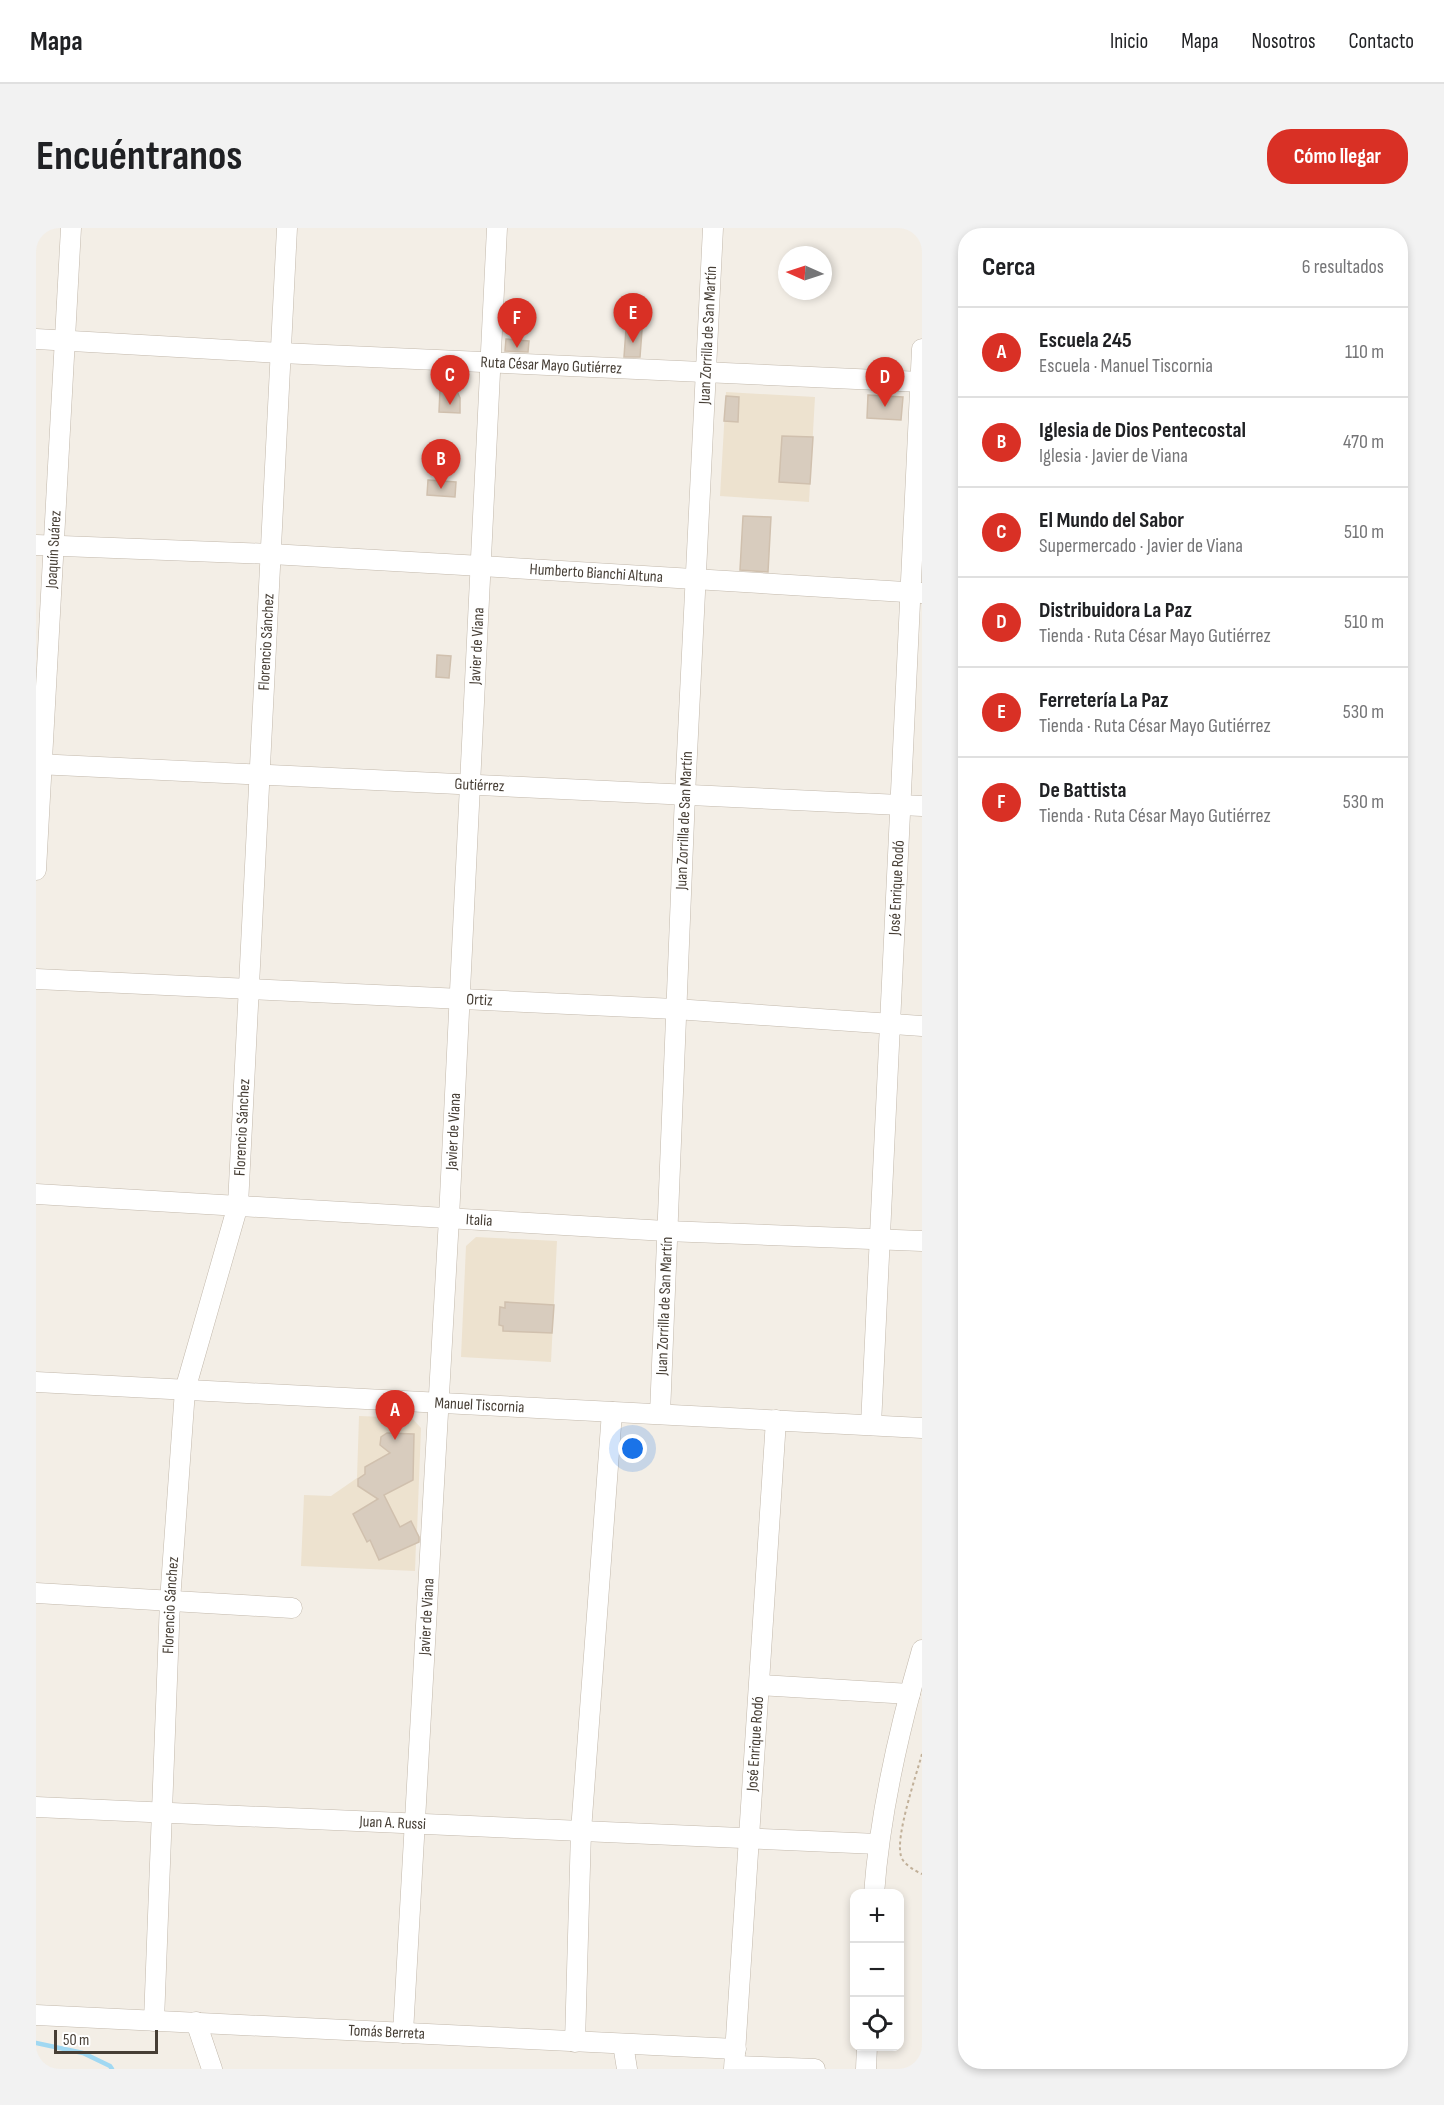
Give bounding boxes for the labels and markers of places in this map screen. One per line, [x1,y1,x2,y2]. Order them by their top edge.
pin: E [614,294,652,343]
pin: F [498,298,536,348]
pin: C [430,356,470,405]
pin: D [866,358,904,407]
pin: B [422,440,460,489]
pin: A [376,1390,414,1440]

